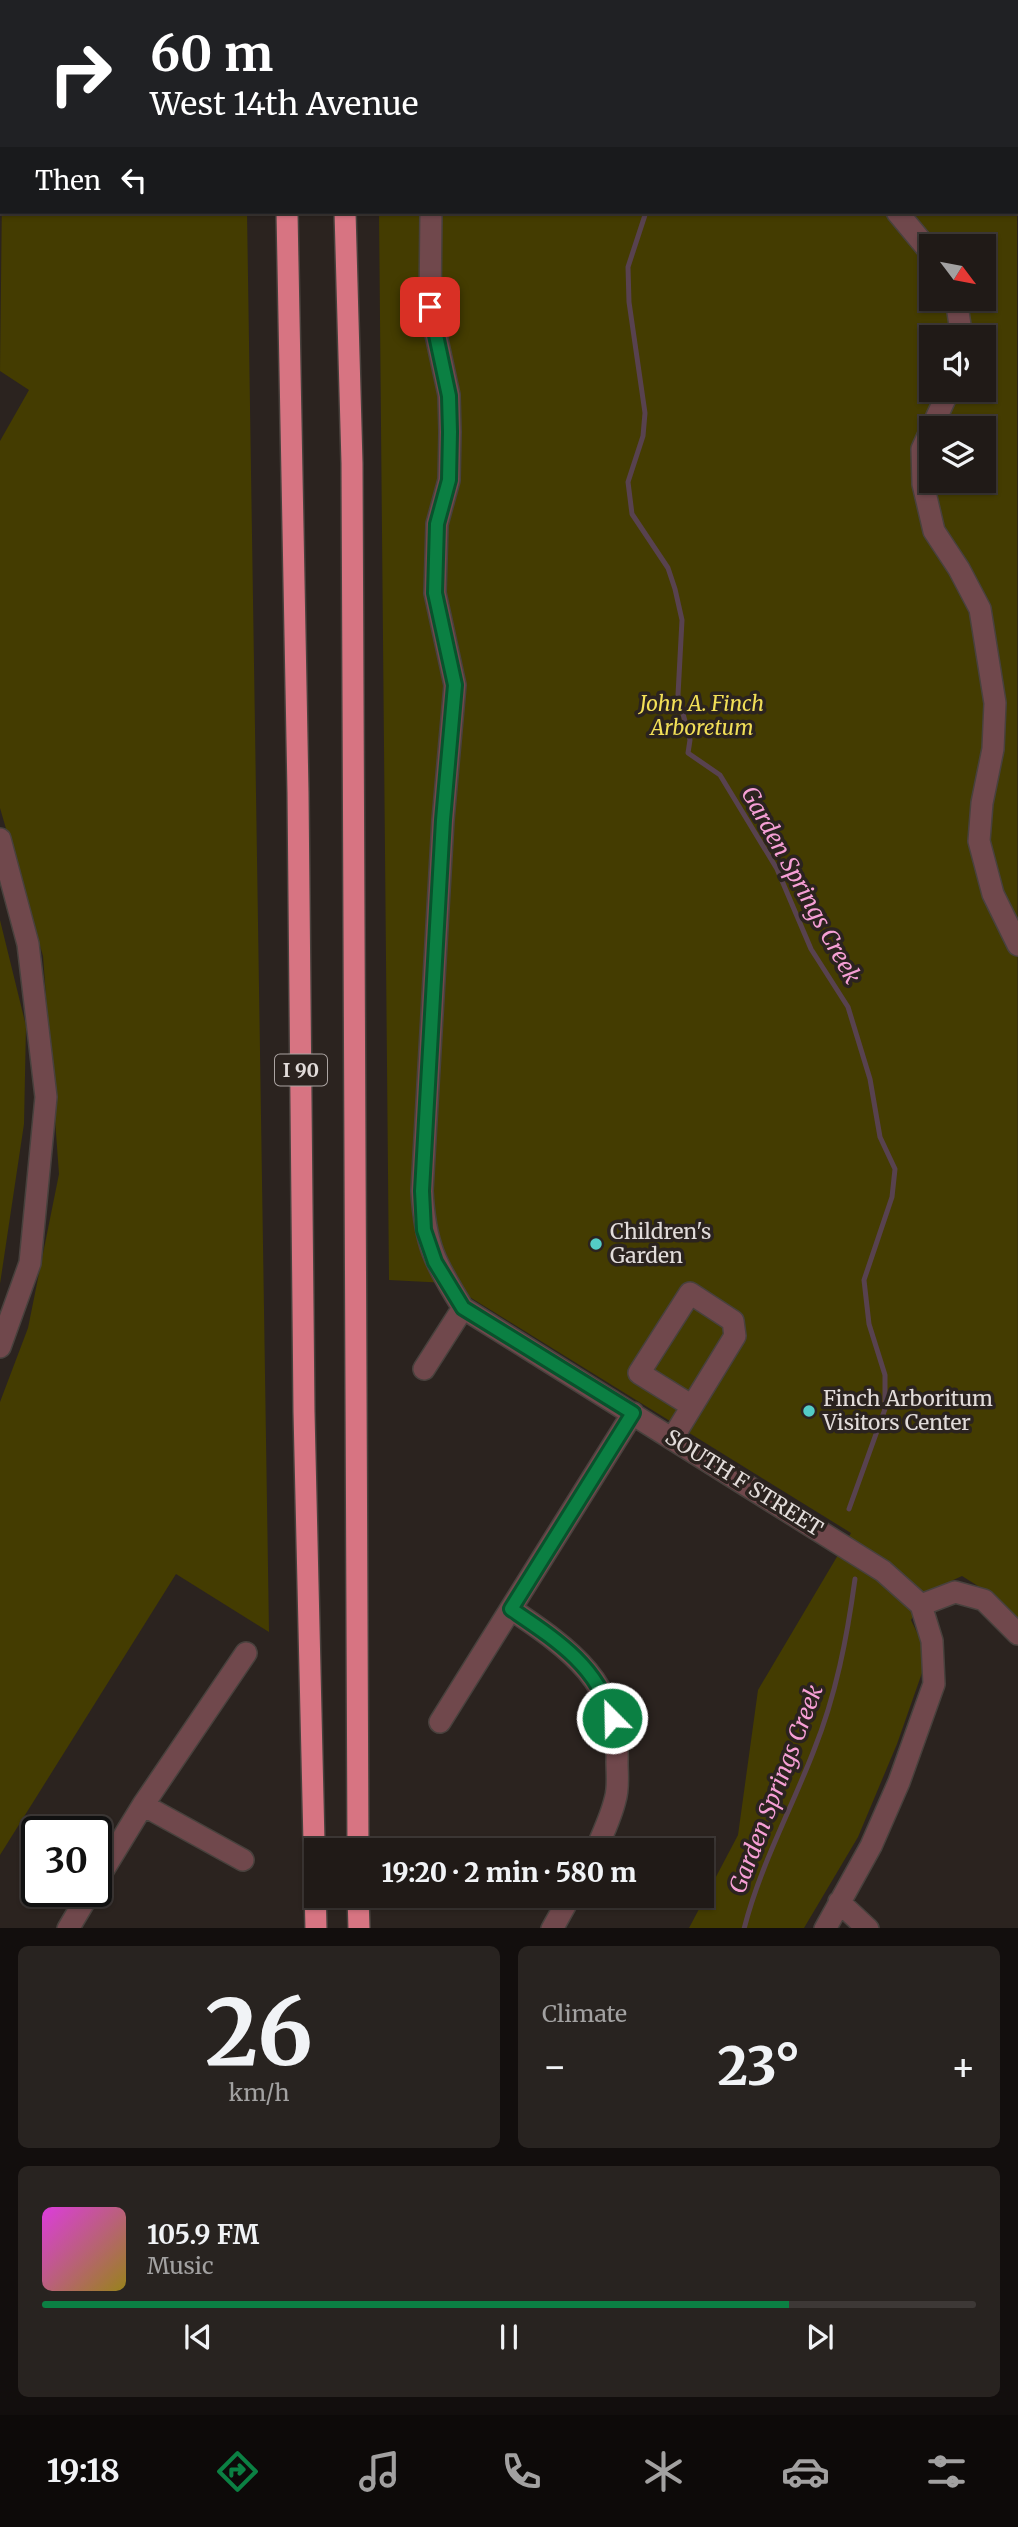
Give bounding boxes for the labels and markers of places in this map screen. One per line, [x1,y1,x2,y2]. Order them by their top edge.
pin [400,277,460,337]
place label: Children's Garden [610,1218,711,1269]
marker: Children's Garden [588,1236,604,1252]
place label: Finch Arboritum Visitors Center [822,1385,993,1436]
marker: Finch Arboritum Visitors Center [801,1403,817,1419]

